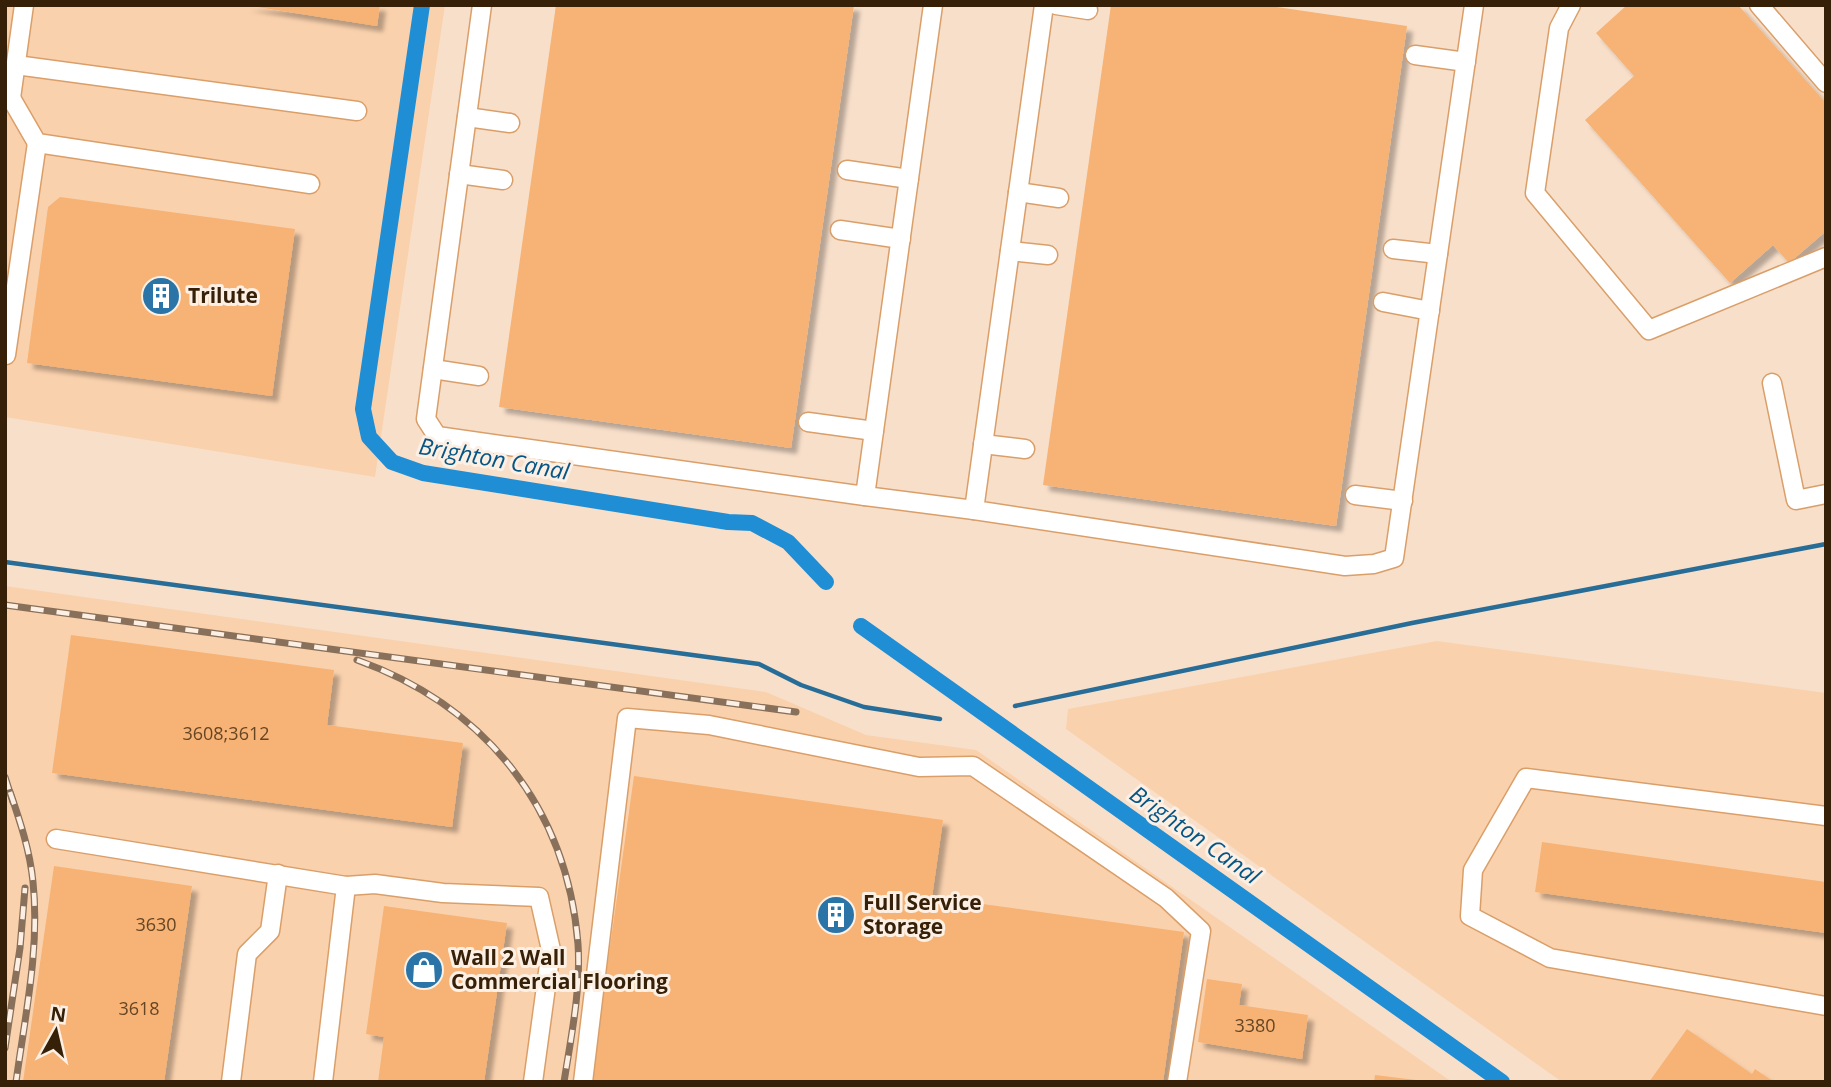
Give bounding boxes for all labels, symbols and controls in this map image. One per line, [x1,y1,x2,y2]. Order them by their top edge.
building icon: Trilute [140,275,182,317]
place label: Trilute [188,281,258,309]
water label: Brighton Canal [416,429,573,487]
house number: 3608;3612 [182,721,270,745]
water label: Brighton Canal [1124,777,1268,892]
place label: Full Service Storage [863,888,982,940]
building icon: Full Service Storage [815,894,857,936]
house number: 3630 [135,912,177,936]
place label: Wall 2 Wall Commercial Flooring [451,943,668,995]
shop icon: Wall 2 Wall Commercial Flooring [403,949,445,991]
north arrow [21,996,91,1066]
house number: 3618 [118,996,160,1020]
text: N [49,1000,68,1028]
house number: 3380 [1234,1013,1276,1037]

